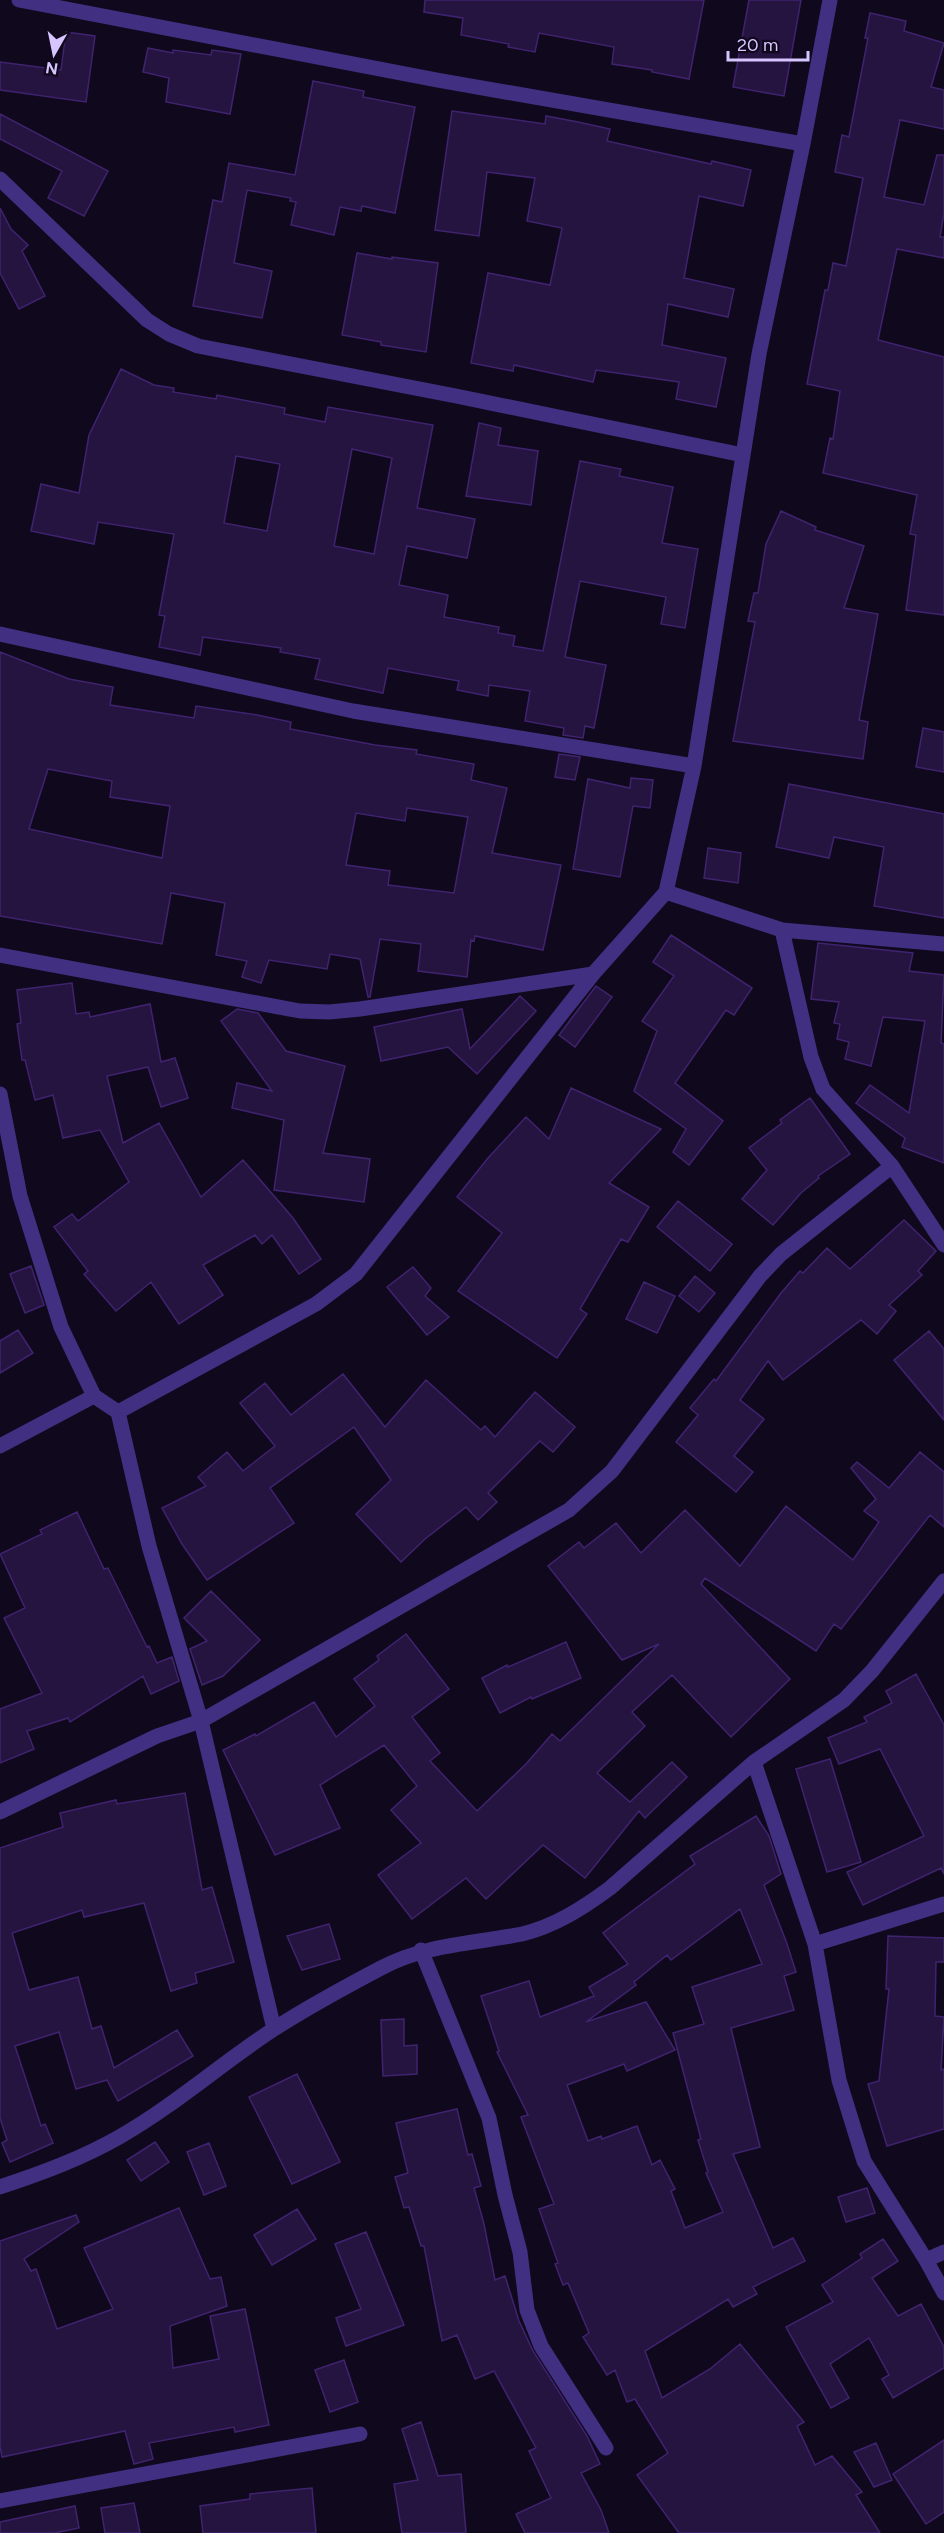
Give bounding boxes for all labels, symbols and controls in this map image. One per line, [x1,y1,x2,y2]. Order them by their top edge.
north arrow [24,24,84,84]
scale bar [728,24,808,62]
text: 20 m [737,34,778,56]
text: N [44,58,59,79]

